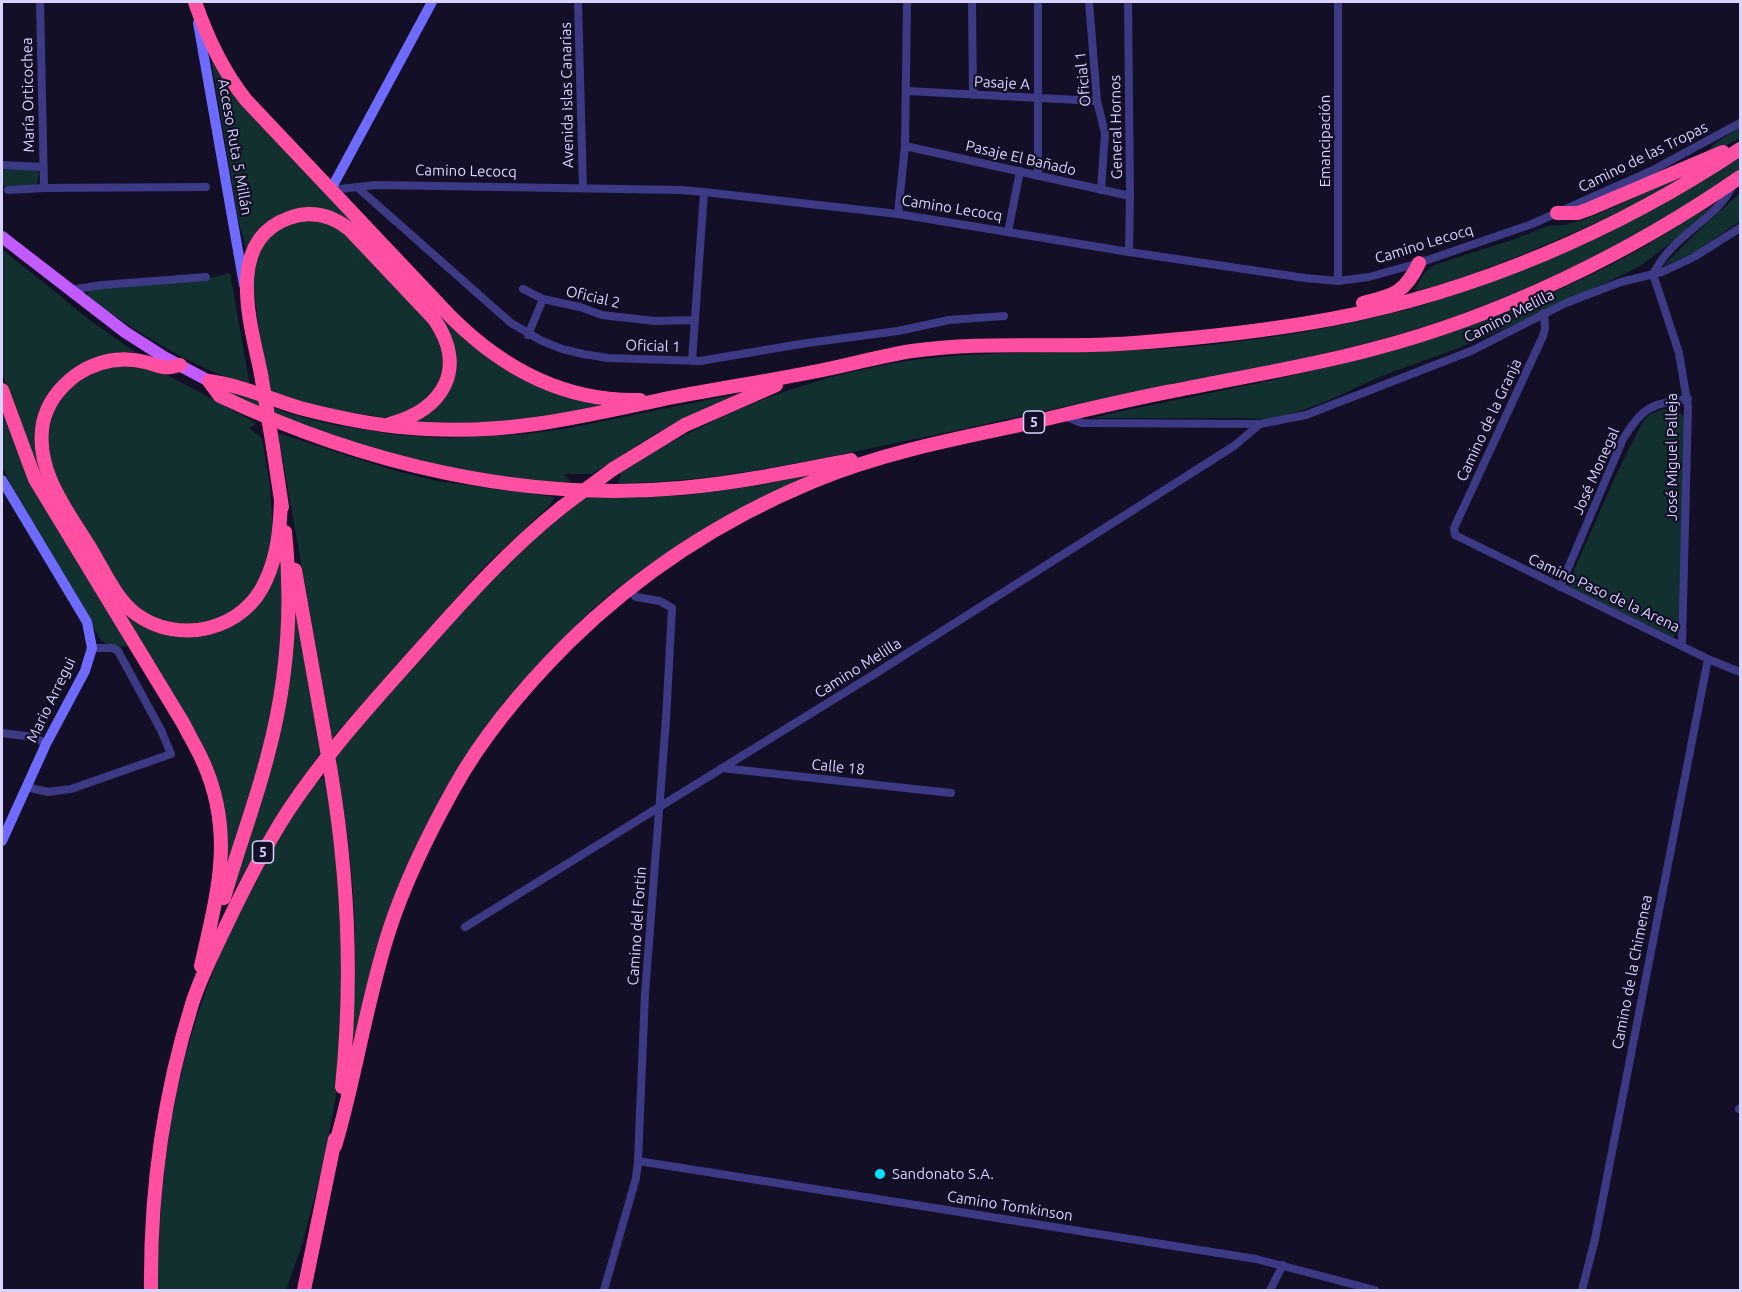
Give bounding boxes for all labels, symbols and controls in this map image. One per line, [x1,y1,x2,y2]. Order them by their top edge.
street label: Avenida Islas Canarias [557,22,577,168]
street label: María Orticochea [18,37,38,153]
street label: Oficial 1 [1071,51,1095,107]
street label: Pasaje A [974,73,1030,93]
street label: General Hornos [1106,75,1126,179]
street label: Acceso Ruta 5 Millán [214,77,256,217]
street label: Emancipación [1316,95,1334,187]
street label: Camino de las Tropas [1575,118,1711,196]
street label: Pasaje El Bañado [964,137,1078,179]
street label: Camino Lecocq [415,161,517,181]
street label: Camino Lecocq [900,191,1004,225]
street label: Camino Lecocq [1373,221,1475,267]
street label: Oficial 2 [564,282,622,312]
street label: Camino Melilla [1461,286,1557,346]
street label: Oficial 1 [625,336,681,356]
street label: Camino de la Granja [1453,356,1525,484]
street label: José Miguel Palleja [1663,393,1681,521]
road number: 5 [1024,411,1044,433]
street label: José Monegal [1569,425,1623,517]
street label: Camino Paso de la Arena [1525,550,1683,636]
street label: Camino Melilla [811,634,905,702]
street label: Mario Arregui [23,654,79,746]
street label: Calle 18 [810,755,866,779]
road number: 5 [252,841,274,863]
street label: Camino del Fortin [624,866,650,986]
street label: Camino de la Chimenea [1608,893,1656,1051]
place label: Sandonato S.A. [892,1165,994,1183]
marker: Sandonato S.A. [873,1167,887,1181]
street label: Camino Tomkinson [946,1187,1074,1225]

